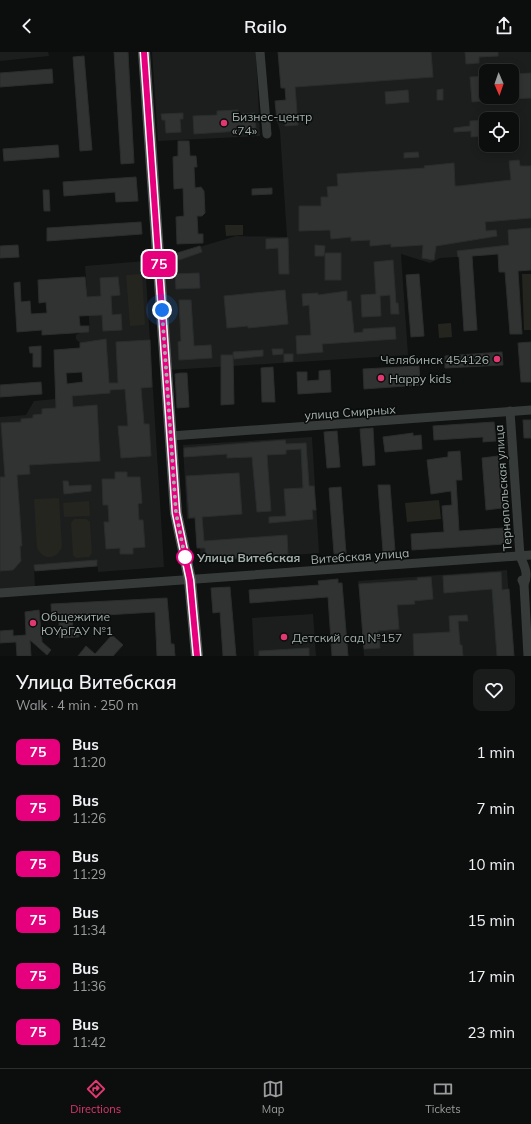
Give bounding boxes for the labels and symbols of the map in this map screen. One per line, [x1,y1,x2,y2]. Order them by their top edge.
north arrow [479,64,519,104]
place label: Бизнес-центр «74» [232,109,312,138]
marker: Бизнес-центр «74» [219,118,229,128]
line badge: 75 [141,251,177,277]
your location [152,300,172,320]
place label: Челябинск 454126 [380,352,489,367]
marker: Челябинск 454126 [492,354,502,364]
place label: Happy kids [389,371,451,386]
marker: Happy kids [376,373,386,383]
street label: улица Смирных [304,401,397,423]
street label: Тернопольская улица [491,424,515,552]
street label: Витебская улица [310,545,410,567]
marker: Улица Витебская [176,548,194,566]
place label: Улица Витебская [196,550,300,565]
place label: Общежитие ЮУрГАУ №1 [41,609,113,638]
marker: Общежитие ЮУрГАУ №1 [28,618,38,628]
place label: Детский сад №157 [292,630,402,645]
marker: Детский сад №157 [279,632,289,642]

